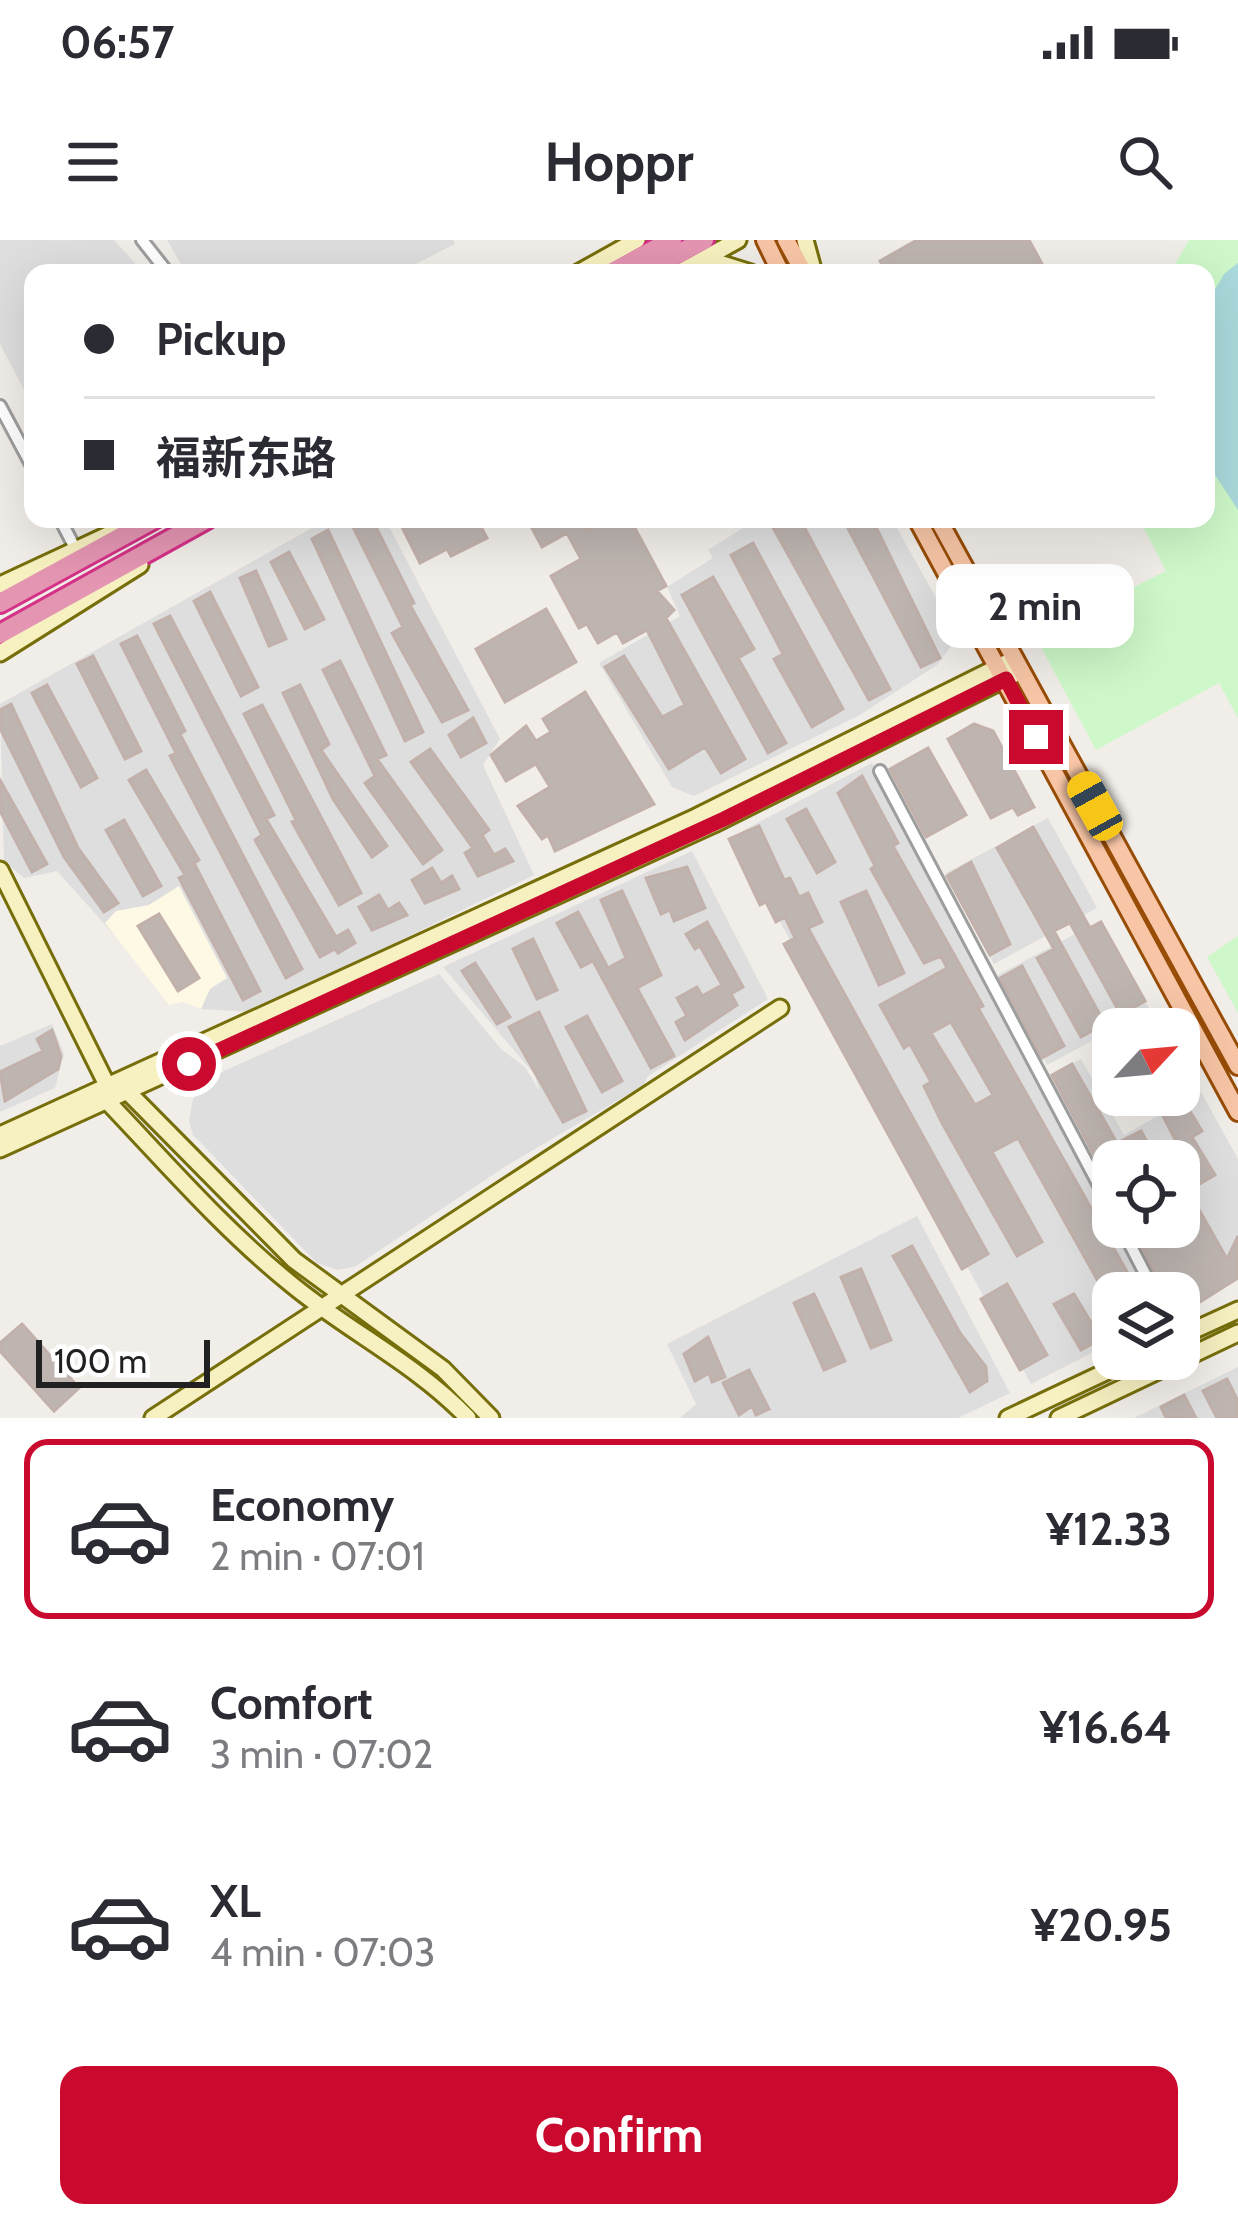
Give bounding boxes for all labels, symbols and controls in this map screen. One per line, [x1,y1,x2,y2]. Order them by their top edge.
text: 06:57 [60,15,174,69]
icon: menu [60,129,126,195]
text: Hoppr [544,129,694,195]
icon: search [1112,129,1178,195]
text: Pickup [156,312,286,366]
text: 福新东路 [156,431,336,485]
callout: 2 min [937,563,1135,647]
text: 2 min [988,582,1082,630]
route end [1009,710,1063,764]
car [1062,766,1128,846]
north arrow [1092,1008,1200,1116]
map controls [1092,1008,1200,1380]
route start [162,1037,216,1091]
button: locate [1092,1140,1200,1248]
button: layers [1092,1272,1200,1380]
scale bar [36,1334,210,1387]
text: 100 m [54,1341,147,1381]
icon: car [66,1475,174,1583]
text: Economy [210,1478,394,1532]
text: ¥12.33 [1046,1502,1172,1556]
text: 2 min · 07:01 [210,1532,425,1580]
icon: car [66,1673,174,1781]
text: Comfort [210,1676,373,1730]
text: ¥16.64 [1040,1700,1172,1754]
text: 3 min · 07:02 [210,1730,433,1778]
icon: car [66,1871,174,1979]
text: XL [210,1874,261,1928]
text: ¥20.95 [1031,1898,1172,1952]
text: 4 min · 07:03 [210,1928,435,1976]
button: Confirm [60,2066,1178,2204]

